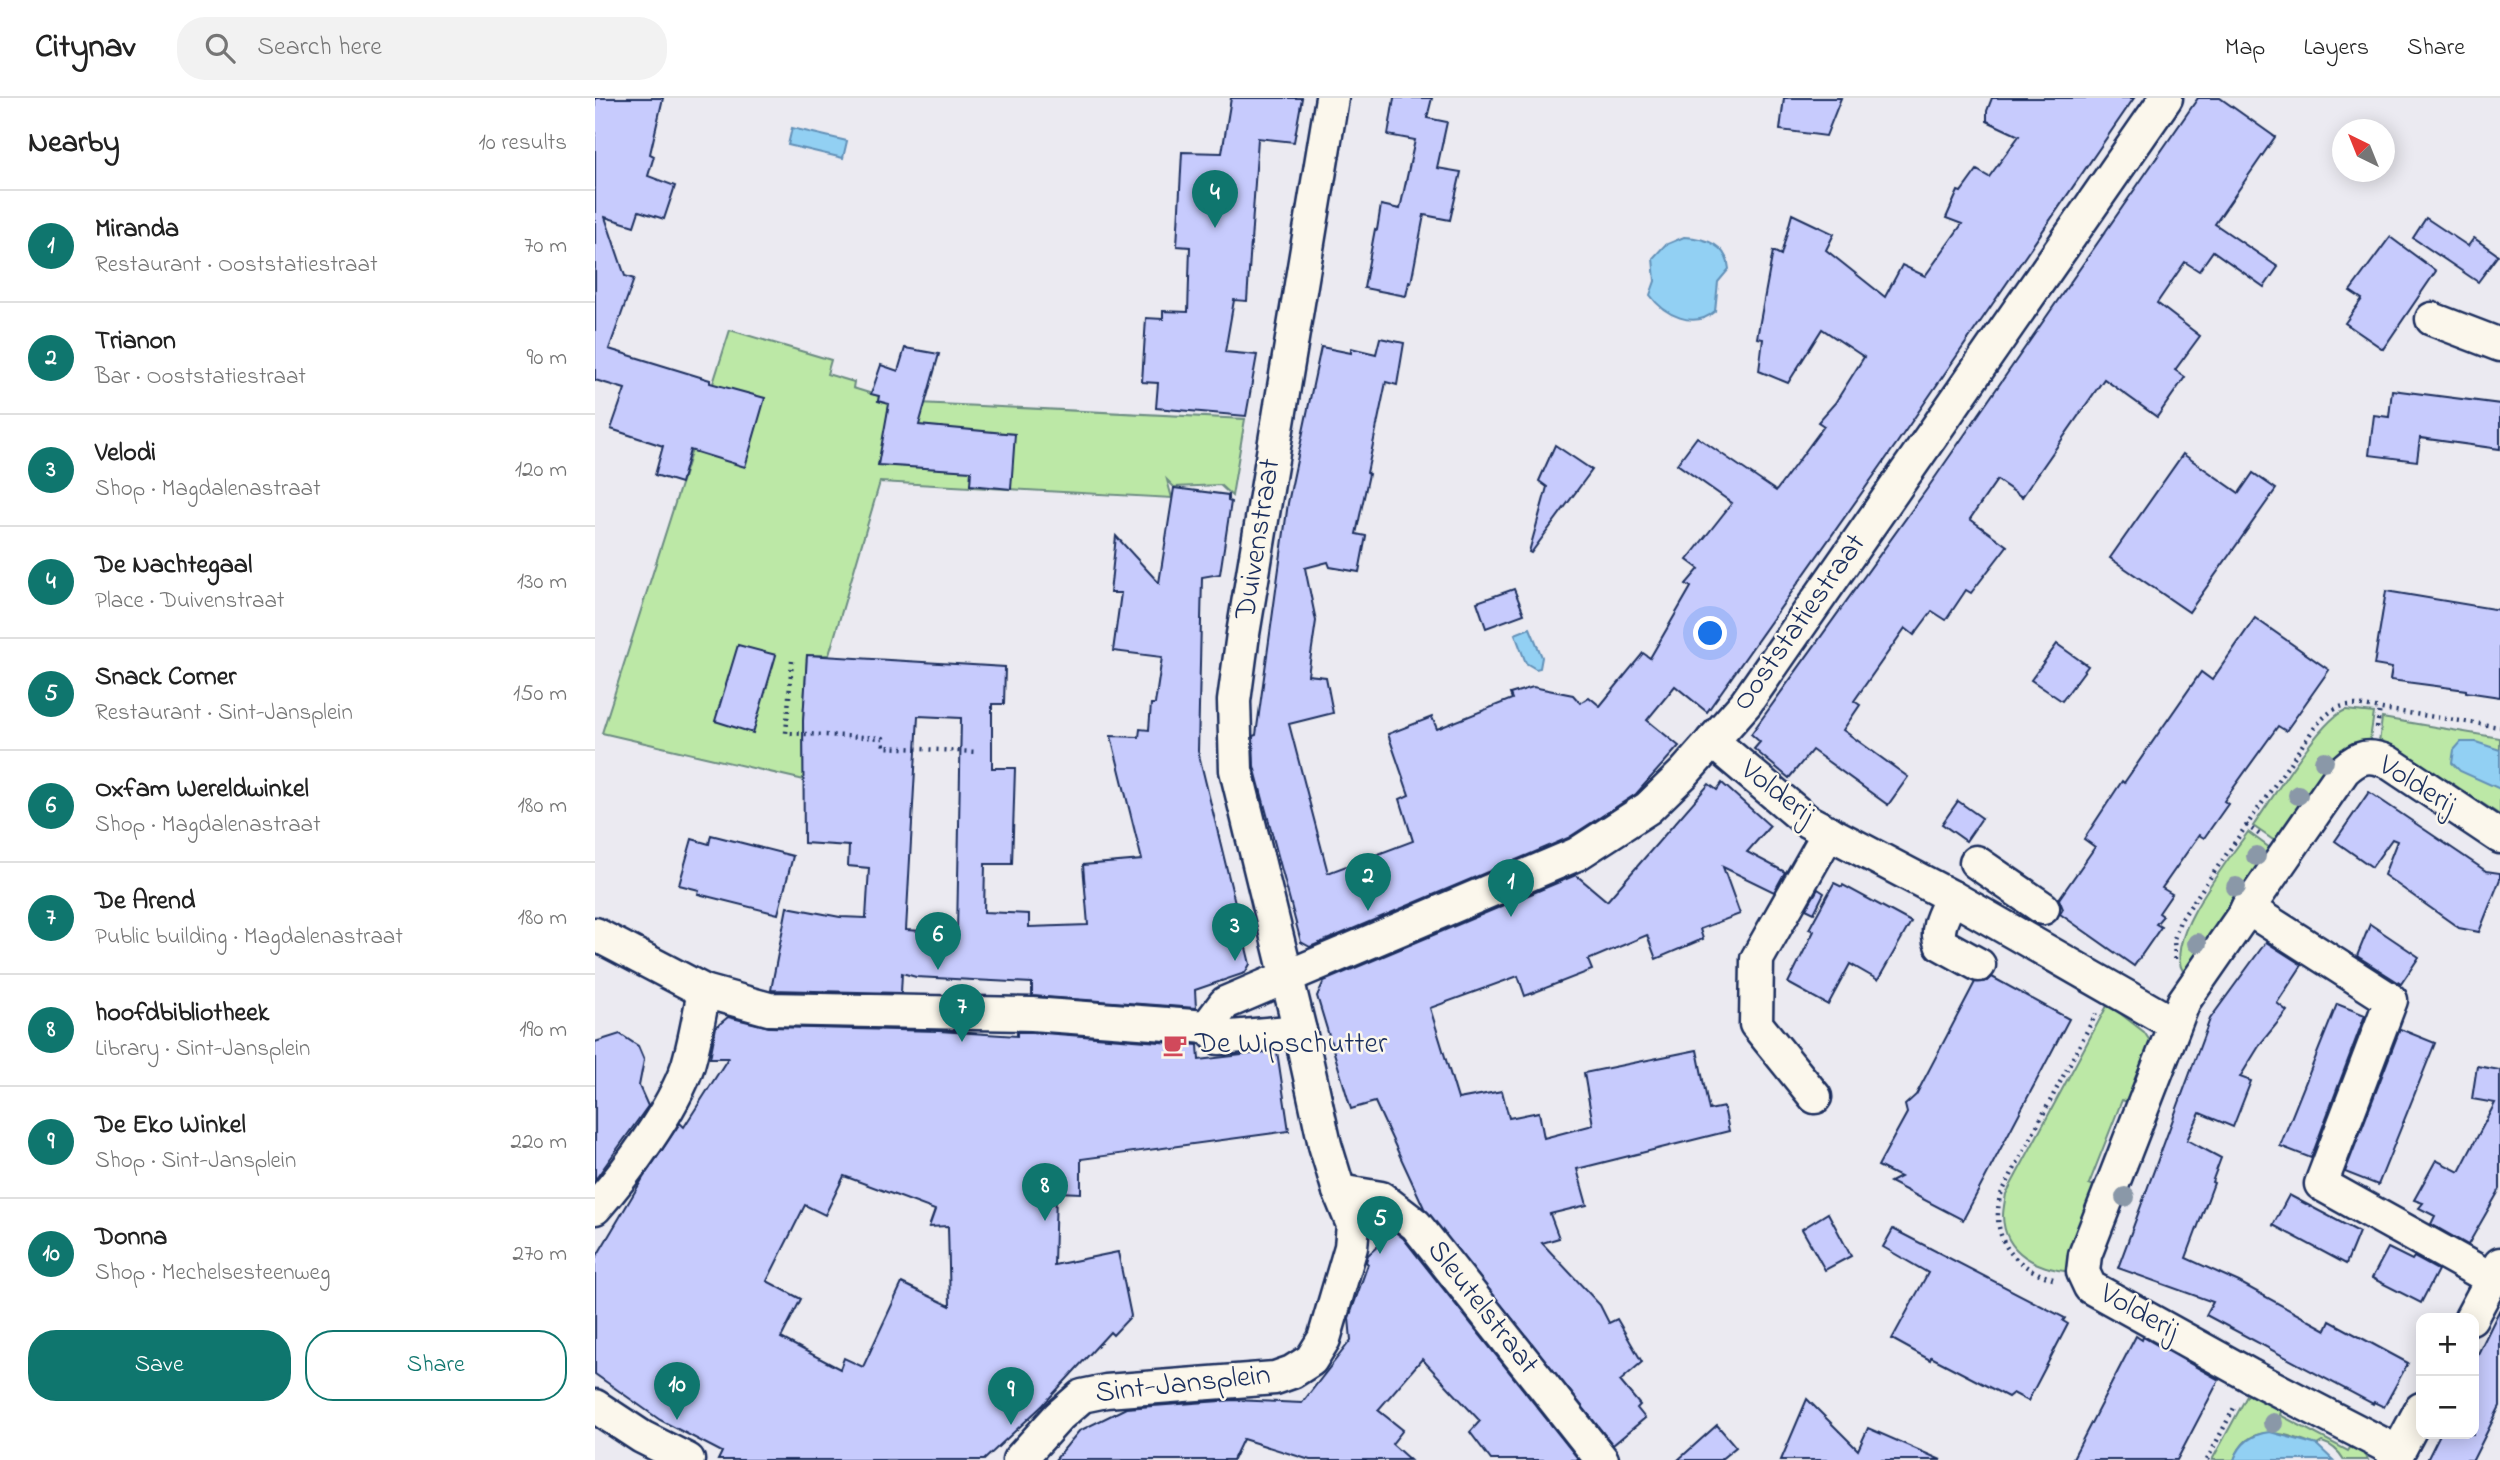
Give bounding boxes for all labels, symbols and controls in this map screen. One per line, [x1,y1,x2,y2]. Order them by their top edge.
search box [177,17,667,80]
text: Citynav [35,24,135,72]
icon: search [201,29,239,67]
text: Search here [257,29,382,67]
text: Map [2225,31,2265,66]
text: Layers [2303,31,2369,66]
text: Share [2407,31,2465,66]
north arrow [2332,119,2395,182]
text: Nearby [28,122,120,166]
text: 10 results [478,127,567,160]
pin: 4 [1192,170,1238,228]
text: Miranda [95,211,179,249]
text: 1 [47,230,55,263]
text: 70 m [524,230,567,263]
text: Restaurant · Ooststatiestraat [95,249,378,282]
text: Trianon [95,323,176,361]
text: 2 [45,342,57,375]
text: 90 m [527,342,567,375]
text: Bar · Ooststatiestraat [95,361,306,394]
text: Velodi [95,435,156,473]
text: 3 [46,454,56,487]
text: 120 m [515,454,567,487]
street label: Duivenstraat [1224,455,1293,624]
text: Shop · Magdalenastraat [95,473,321,506]
street label: Ooststatiestraat [1722,525,1878,721]
text: De Nachtegaal [95,547,252,585]
text: 4 [46,566,56,599]
text: 130 m [517,566,567,599]
text: Place · Duivenstraat [95,585,285,618]
your location [1693,616,1727,650]
text: Snack Corner [95,659,236,697]
text: 5 [44,678,58,711]
text: 150 m [513,678,567,711]
text: Restaurant · Sint-Jansplein [95,697,353,730]
street label: Volderij [2369,744,2465,828]
street label: Volderij [1729,749,1825,837]
text: Oxfam Wereldwinkel [95,771,309,809]
text: 6 [46,790,56,823]
text: 180 m [518,790,567,823]
text: Shop · Magdalenastraat [95,809,321,842]
pin: 2 [1345,853,1391,911]
pin: 1 [1488,859,1534,917]
text: De Arend [95,883,195,921]
text: 7 [46,902,56,935]
text: 180 m [518,902,567,935]
pin: 3 [1212,903,1258,961]
pin: 6 [915,912,961,970]
text: Public building · Magdalenastraat [95,921,403,954]
pin: 7 [939,984,985,1042]
text: hoofdbibliotheek [95,995,269,1033]
text: 8 [47,1014,55,1047]
text: 190 m [519,1014,567,1047]
place label: De Wipschutter [1194,1023,1388,1067]
cafe icon: De Wipschutter [1161,1031,1189,1059]
text: Library · Sint-Jansplein [95,1033,310,1066]
text: De Eko Winkel [95,1107,246,1145]
text: 9 [48,1126,54,1159]
text: 220 m [511,1126,567,1159]
text: Shop · Sint-Jansplein [95,1145,296,1178]
pin: 8 [1022,1163,1068,1221]
pin: 5 [1357,1196,1403,1254]
text: Donna [95,1219,167,1257]
street label: Sleutelstraat [1415,1231,1549,1385]
text: 10 [42,1238,60,1271]
text: 270 m [513,1238,567,1271]
text: Shop · Mechelsesteenweg [95,1257,330,1290]
street label: Volderij [2090,1273,2188,1353]
map controls [2416,1313,2479,1439]
button: + [2416,1313,2479,1376]
button: Save [28,1330,291,1401]
button: Share [305,1330,567,1401]
street label: Sint-Jansplein [1093,1354,1273,1416]
pin: 10 [654,1362,700,1420]
pin: 9 [988,1367,1034,1425]
button: − [2416,1376,2479,1439]

